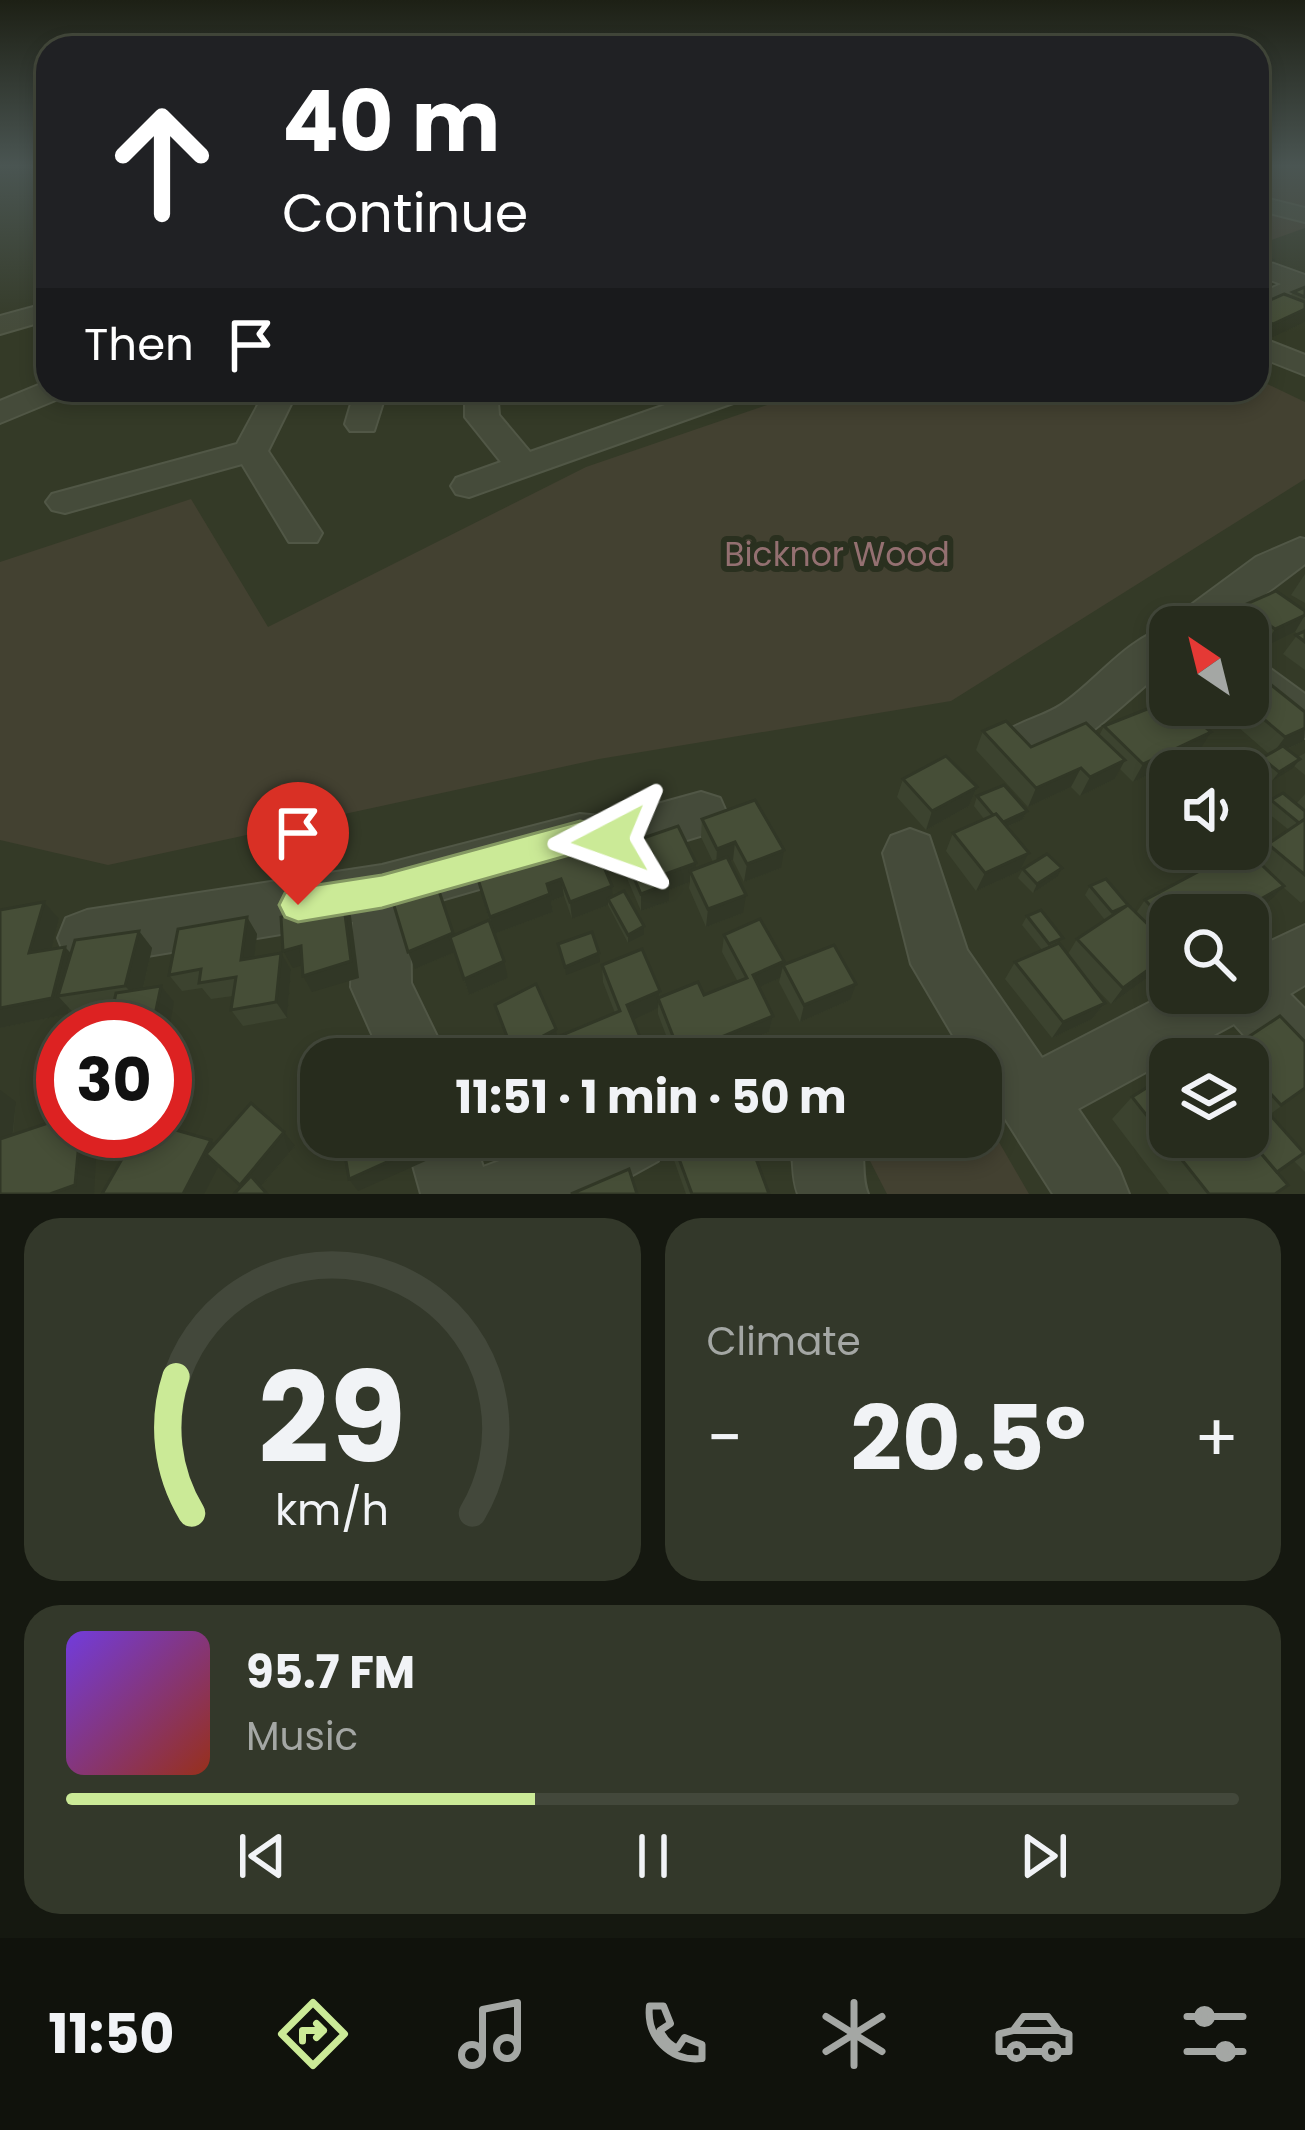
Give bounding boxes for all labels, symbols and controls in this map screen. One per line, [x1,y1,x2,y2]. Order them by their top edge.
text: 40 m [282,63,500,180]
icon: ahead [84,84,240,240]
text: Continue [282,175,528,251]
icon: arrive [218,312,284,378]
text: Then [84,313,194,376]
park label: Bicknor Wood [724,531,950,578]
north arrow [1149,606,1269,726]
map controls [1149,606,1269,1158]
button: sound [1149,750,1269,870]
position arrow [547,777,673,903]
pin [247,782,349,905]
icon: arrive [265,800,331,866]
button: search [1149,894,1269,1014]
speed limit sign: 30 [36,1002,192,1158]
button: layers [1149,1038,1269,1158]
text: 11:51 · 1 min · 50 m [455,1066,847,1129]
text: Climate [707,1314,861,1369]
text: 29 [258,1331,406,1506]
text: 20.5° [851,1375,1086,1502]
text: − [707,1392,743,1484]
text: + [1194,1392,1239,1484]
text: km/h [275,1479,389,1539]
text: 95.7 FM [246,1641,415,1704]
text: Music [246,1709,358,1764]
icon: previous [229,1823,295,1889]
icon: pause [620,1823,686,1889]
icon: next [1011,1823,1077,1889]
icon: directions [271,1992,355,2076]
icon: music [451,1992,535,2076]
icon: phone [632,1992,716,2076]
icon: climate [812,1992,896,2076]
icon: car [992,1992,1076,2076]
icon: filters [1173,1992,1257,2076]
text: 11:50 [48,1996,174,2072]

